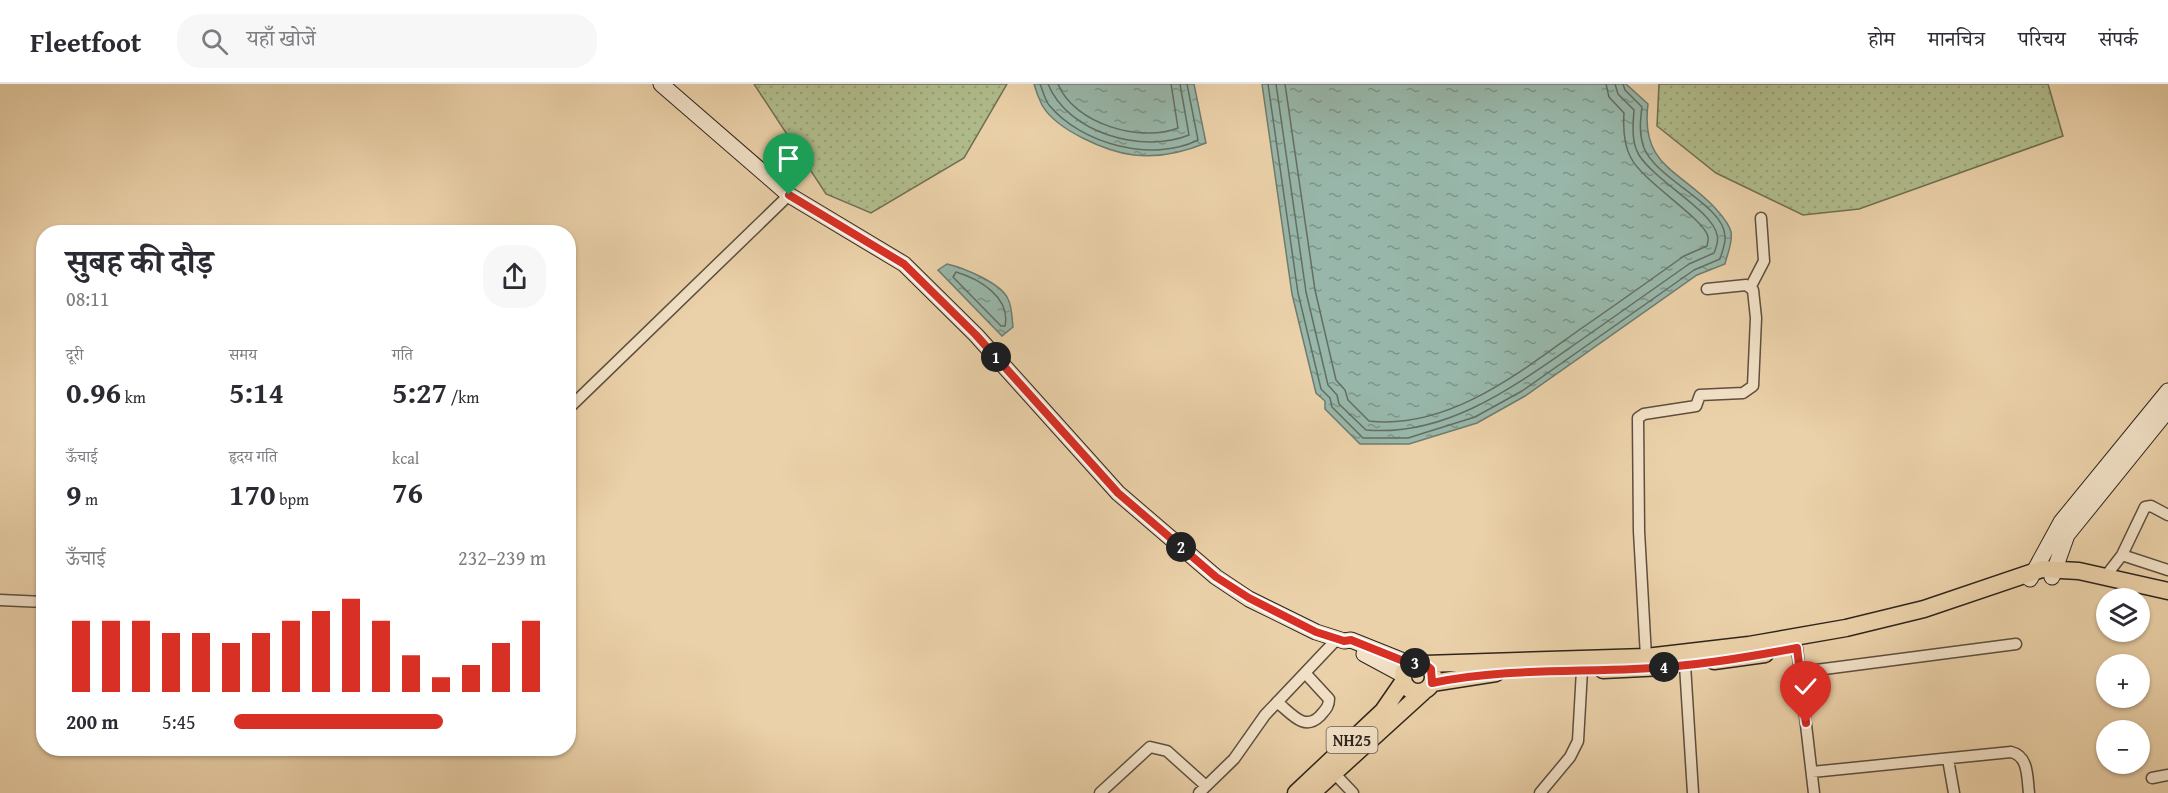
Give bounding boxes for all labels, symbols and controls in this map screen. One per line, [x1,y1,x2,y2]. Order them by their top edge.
search box [177,14,597,68]
text: Fleetfoot [30,21,141,62]
text: यहाँ खोजें [246,22,316,54]
text: होम [1868,23,1895,54]
text: मानचित्र [1928,23,1985,54]
text: परिचय [2018,23,2066,54]
text: संपर्क [2099,23,2138,54]
icon: search [198,25,231,58]
pin [763,133,814,195]
icon: arrive [772,142,805,175]
text: सुबह की दौड़ [66,237,213,285]
button: share [483,245,546,308]
text: 08:11 [66,284,109,313]
text: दूरी [66,342,83,366]
text: समय [229,342,257,366]
text: गति [392,342,413,366]
pin: 1 [981,342,1011,372]
text: 1 [992,345,1000,369]
text: 0.96 [66,370,121,414]
text: 5:14 [229,370,284,414]
text: 5:27 [392,370,447,414]
text: km [121,385,146,409]
text: /km [447,385,479,409]
text: ऊँचाई [66,444,98,468]
text: हृदय गति [229,444,277,468]
text: kcal [392,446,419,470]
text: 76 [392,470,423,514]
text: 9 [66,472,82,516]
text: 170 [229,472,276,516]
text: m [82,487,98,511]
text: bpm [276,487,309,511]
pin: 2 [1166,532,1196,562]
text: 2 [1177,535,1185,559]
text: ऊँचाई [66,543,105,572]
text: 232–239 m [458,543,546,572]
map controls [2096,588,2150,774]
button: layers [2096,588,2150,642]
pin: 3 [1400,648,1430,678]
text: 3 [1411,651,1419,675]
pin: 4 [1649,652,1679,682]
button: + [2096,654,2150,708]
text: 4 [1660,655,1668,679]
pin [1780,661,1831,723]
icon: check [1789,670,1822,703]
text: 200 m [66,707,119,736]
text: 5:45 [162,707,196,736]
button: − [2096,720,2150,774]
road number: NH25 [1326,727,1378,753]

